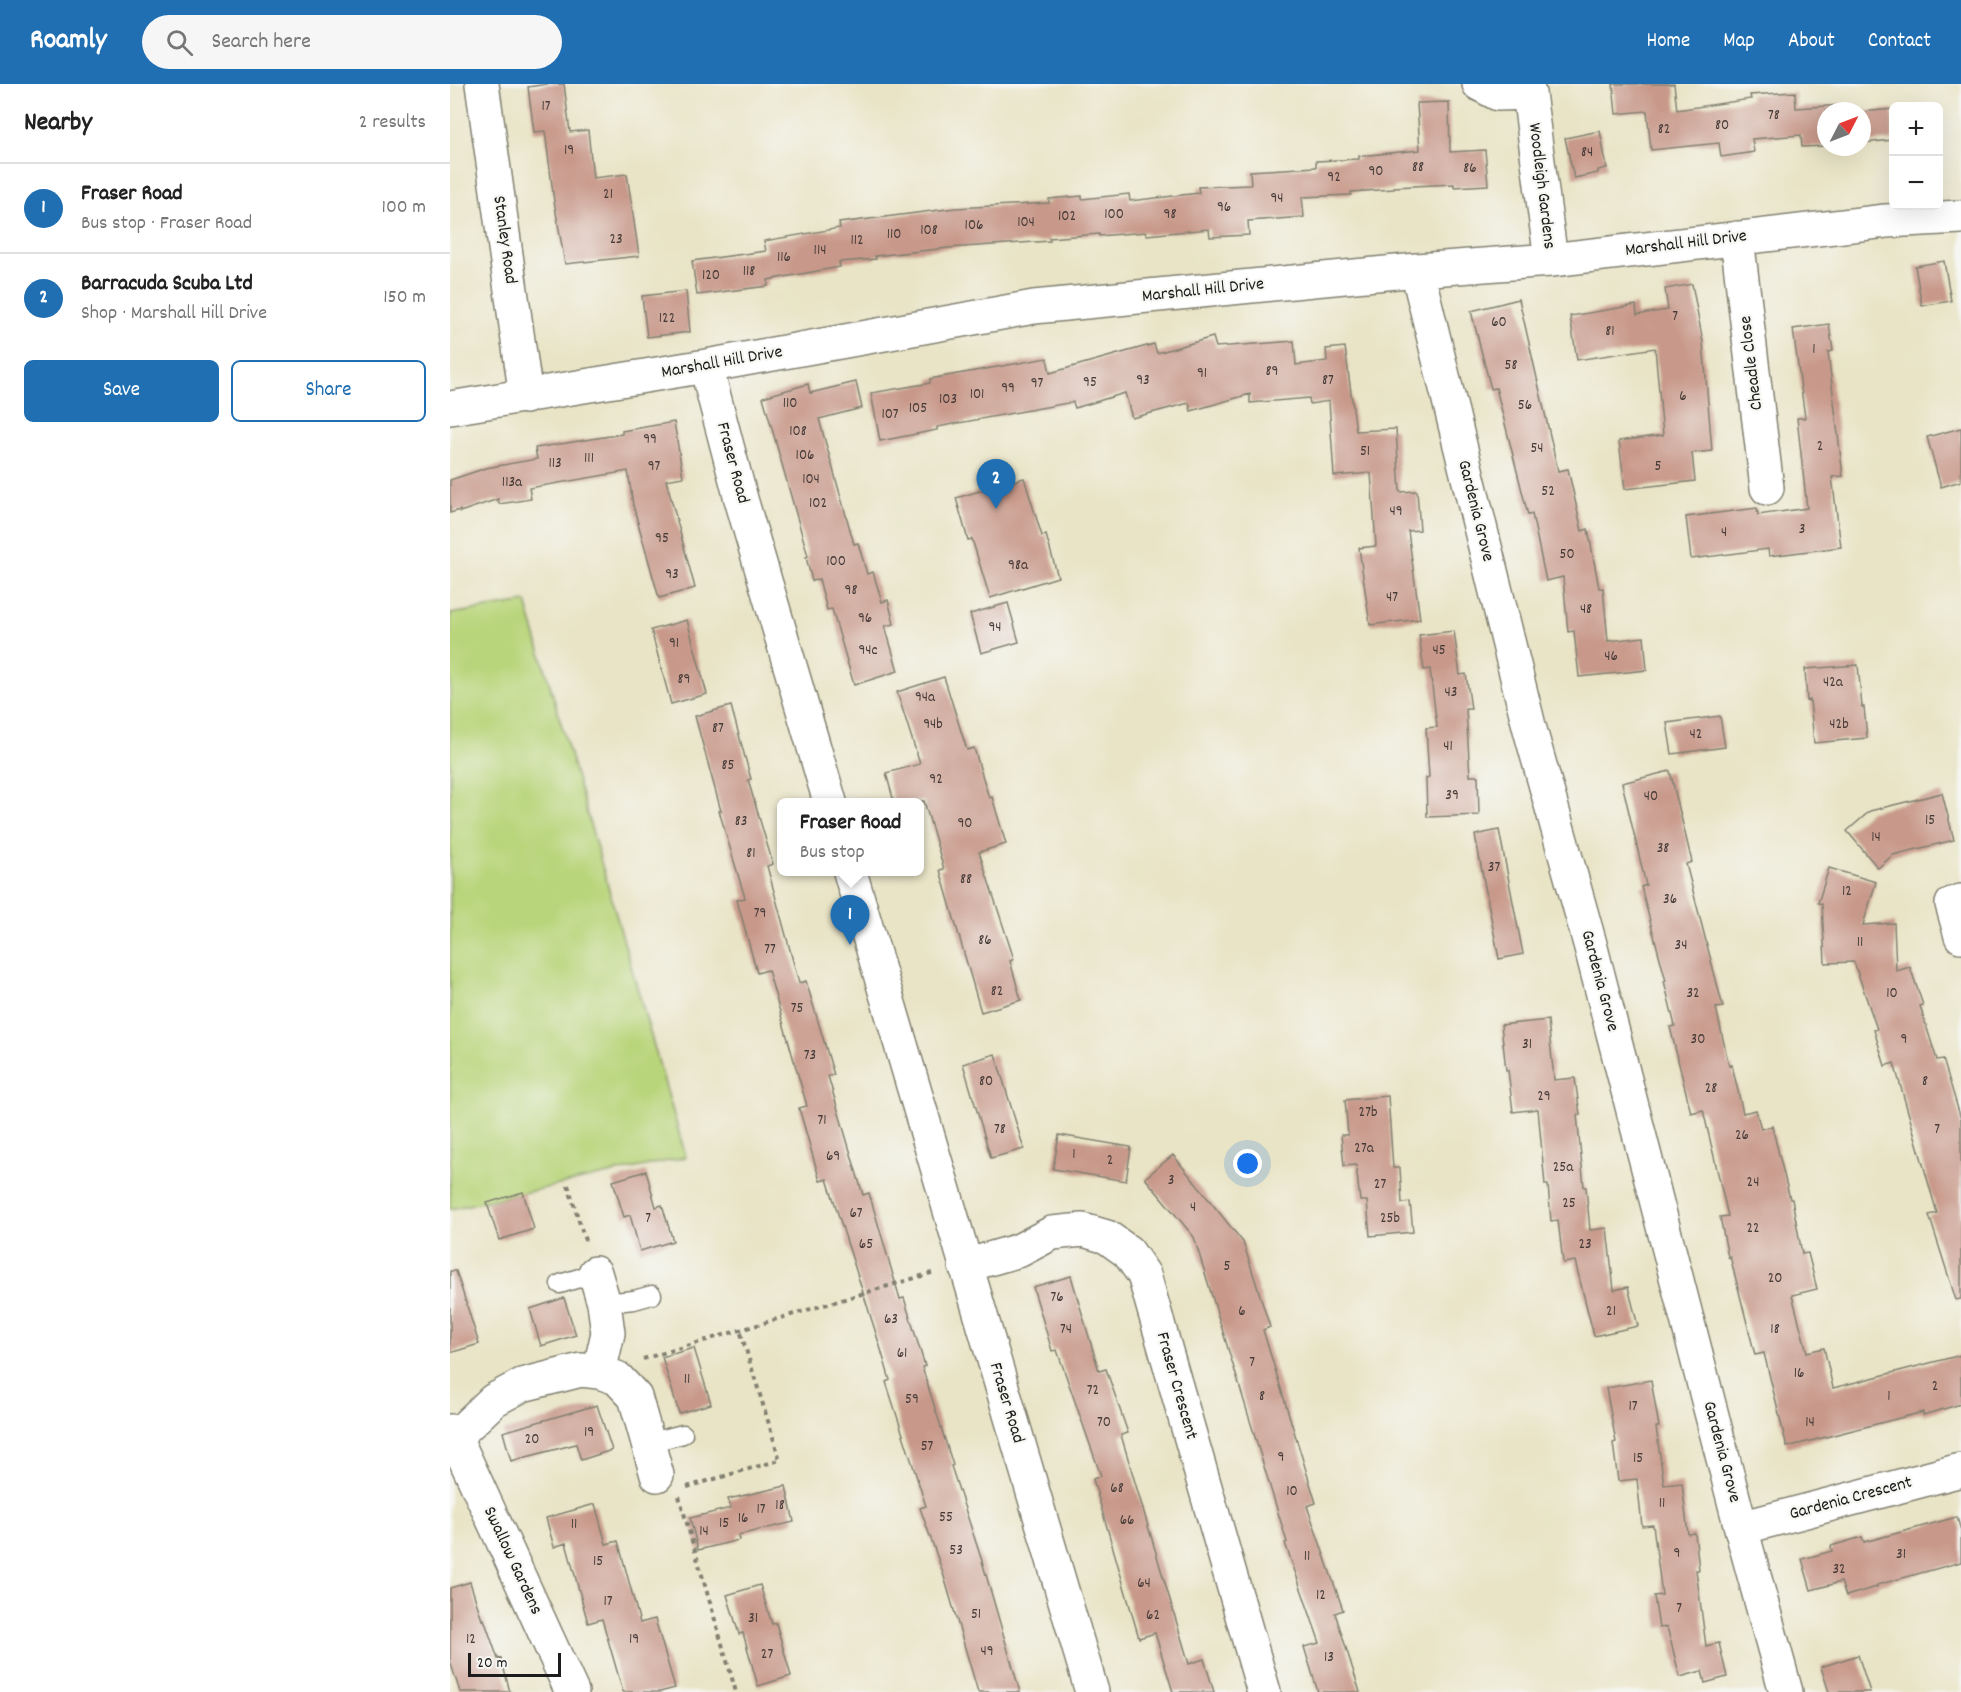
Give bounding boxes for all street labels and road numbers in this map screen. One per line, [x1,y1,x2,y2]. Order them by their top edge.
street label: Woodleigh Gardens [1521,121,1561,251]
street label: Stanley Road [485,194,523,286]
street label: Marshall Hill Drive [1624,224,1748,264]
street label: Marshall Hill Drive [1141,272,1265,310]
street label: Cheadle Close [1734,314,1770,412]
street label: Marshall Hill Drive [660,340,785,386]
street label: Fraser Road [709,420,755,506]
street label: Gardenia Grove [1450,458,1500,565]
street label: Gardenia Grove [1573,928,1625,1035]
street label: Fraser Crescent [1149,1329,1203,1443]
street label: Fraser Road [982,1360,1030,1446]
street label: Gardenia Grove [1695,1399,1747,1506]
street label: Gardenia Crescent [1787,1471,1915,1527]
street label: Swallow Gardens [476,1503,548,1619]

